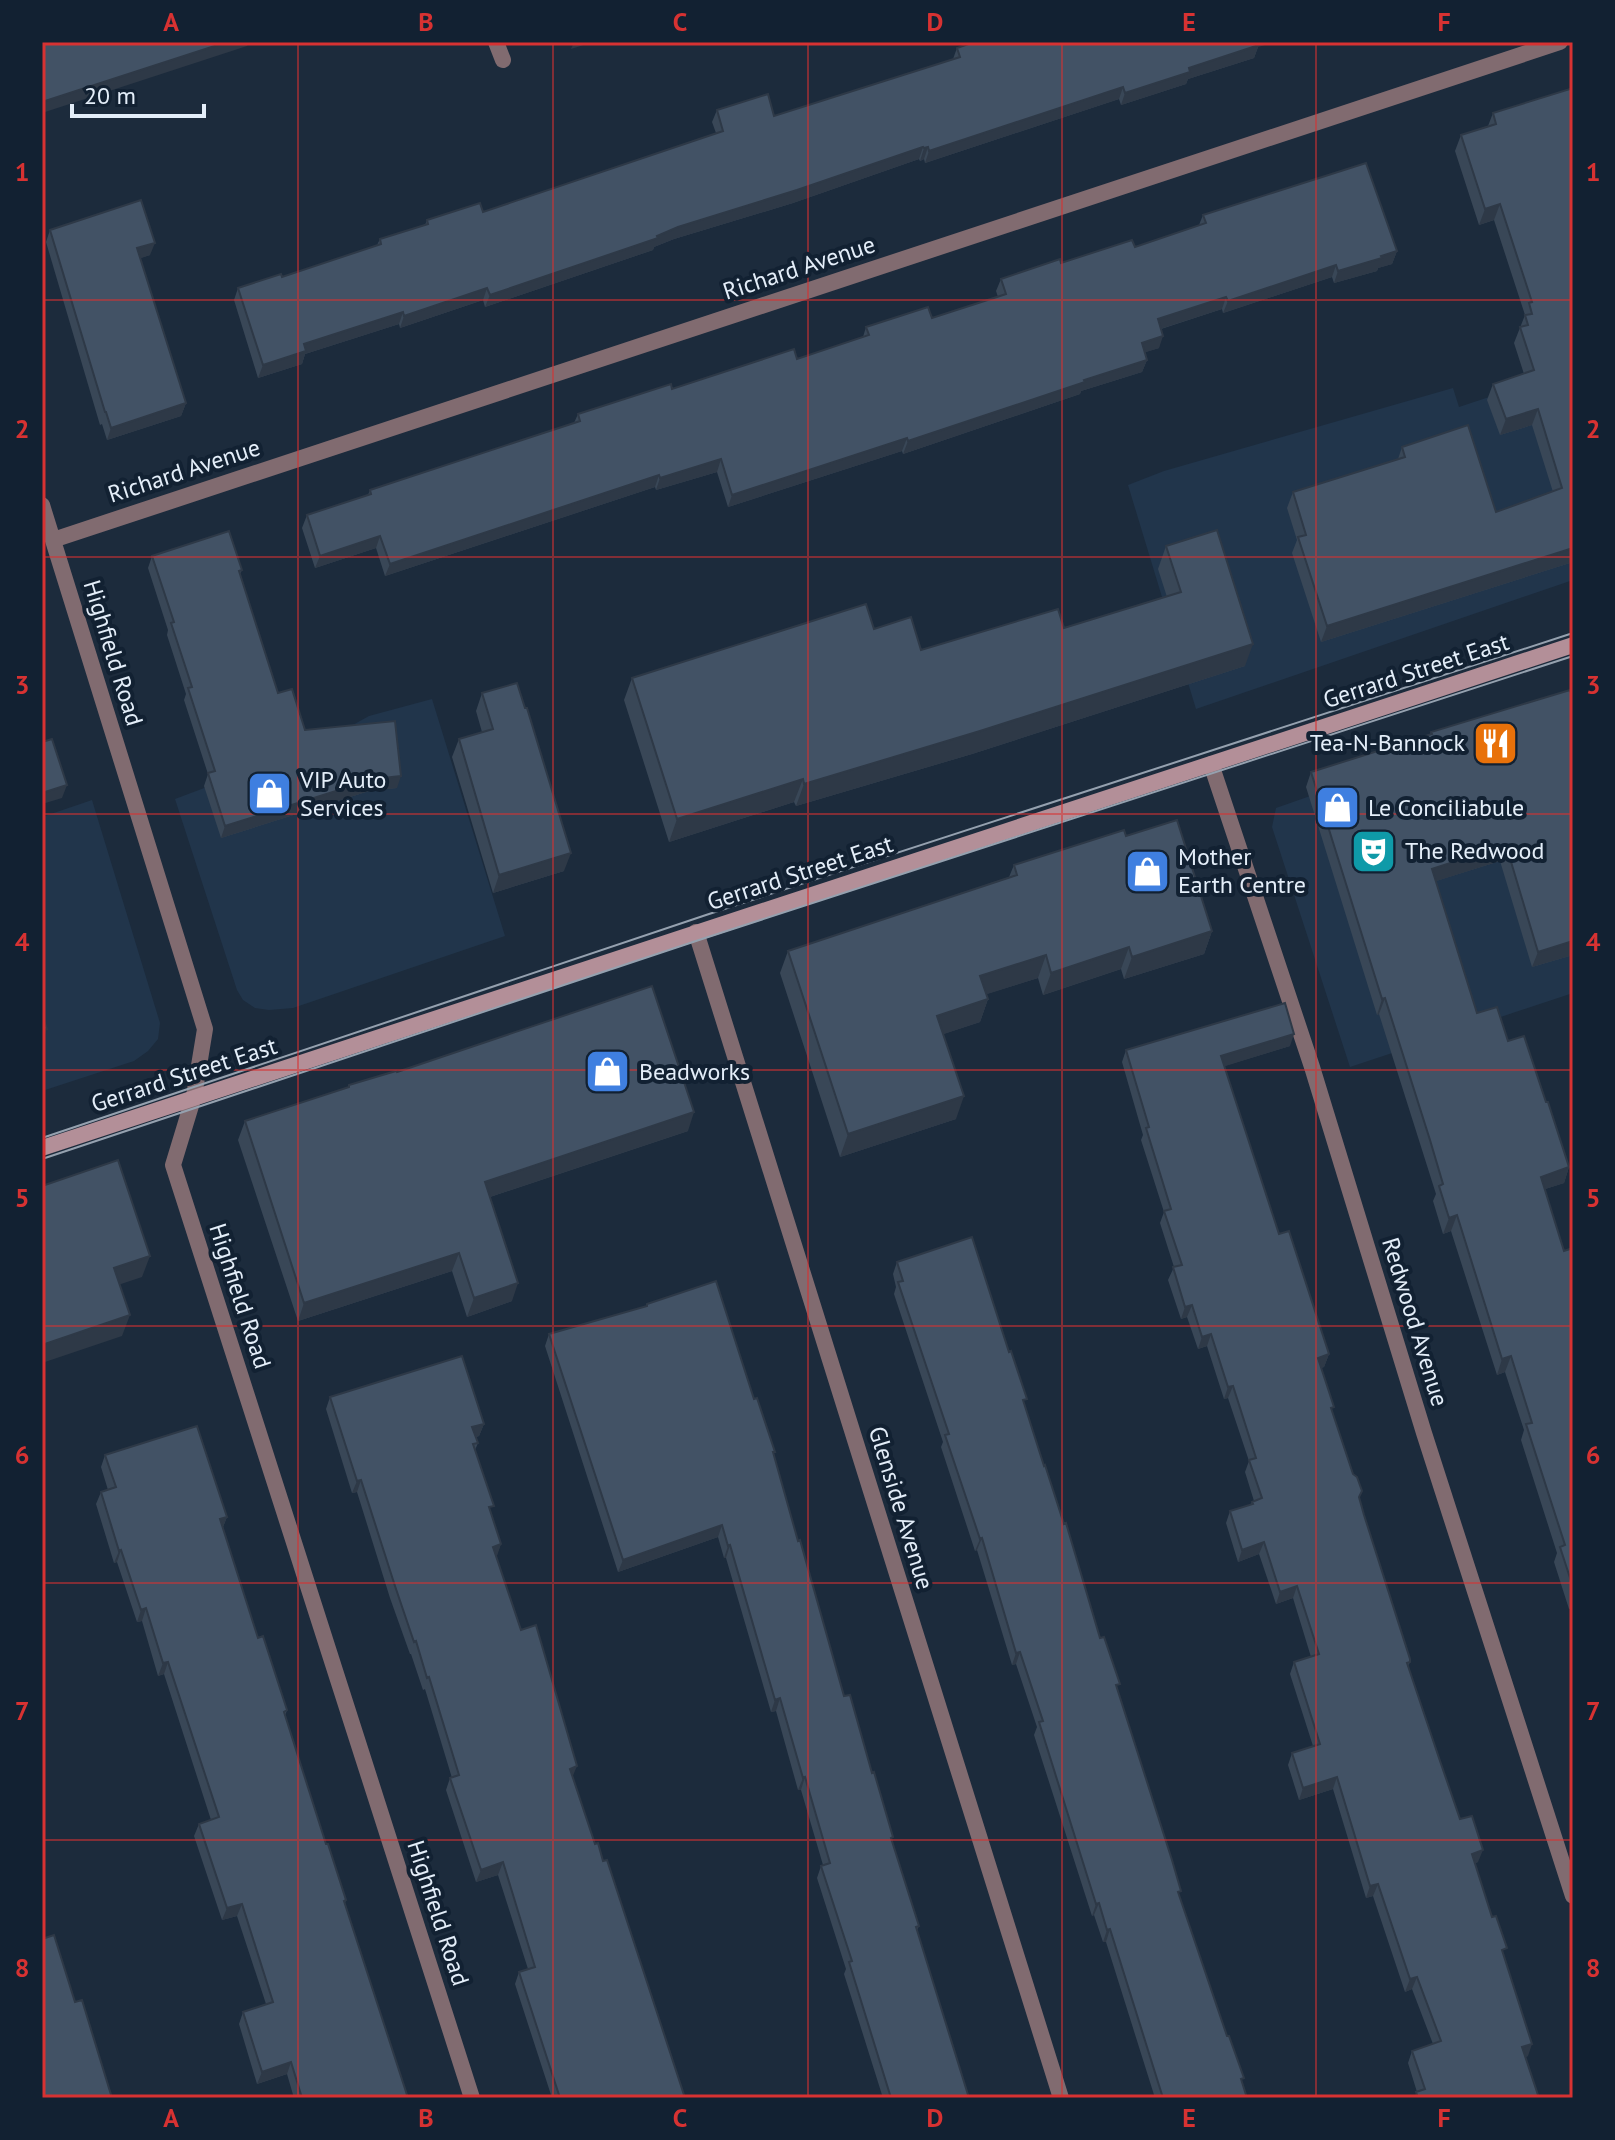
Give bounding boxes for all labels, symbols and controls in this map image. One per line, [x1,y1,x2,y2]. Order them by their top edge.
text: A [163,5,179,38]
text: B [418,5,434,38]
text: C [673,5,687,38]
text: D [927,5,943,38]
text: E [1182,5,1196,38]
text: F [1437,5,1451,38]
scale bar [72,68,204,118]
text: 20 m [84,80,136,111]
text: 1 [15,155,29,188]
text: 1 [1586,155,1600,188]
street label: Richard Avenue [719,228,879,307]
text: 2 [15,412,29,445]
text: 2 [1586,412,1600,445]
street label: Richard Avenue [104,431,264,510]
street label: Highfield Road [77,576,150,730]
street label: Gerrard Street East [1319,626,1513,715]
text: 3 [15,668,29,701]
text: 3 [1586,668,1600,701]
restaurant icon: Tea-N-Bannock [1472,719,1520,767]
place label: Tea-N-Bannock [1310,727,1465,758]
place label: VIP Auto Services [299,764,386,823]
shop icon: VIP Auto Services [245,770,293,818]
shop icon: Le Conciliabule [1313,784,1361,832]
place label: Le Conciliabule [1368,792,1524,823]
theatre icon: The Redwood [1350,827,1398,875]
street label: Gerrard Street East [703,828,897,917]
place label: The Redwood [1405,835,1544,866]
place label: Mother Earth Centre [1178,841,1306,900]
shop icon: Mother Earth Centre [1123,847,1171,895]
text: 4 [15,925,30,958]
text: 4 [1586,925,1601,958]
street label: Gerrard Street East [87,1030,281,1119]
shop icon: Beadworks [584,1048,632,1096]
place label: Beadworks [639,1056,750,1087]
text: 5 [15,1181,29,1214]
text: 5 [1586,1181,1600,1214]
street label: Highfield Road [202,1219,279,1372]
street label: Redwood Avenue [1375,1234,1456,1410]
street label: Glenside Avenue [862,1422,941,1593]
text: 6 [15,1438,29,1471]
text: 6 [1586,1438,1600,1471]
text: 7 [15,1694,29,1727]
text: 7 [1586,1694,1600,1727]
street label: Highfield Road [400,1836,477,1989]
text: 8 [15,1951,29,1984]
text: 8 [1586,1951,1600,1984]
text: A [163,2101,179,2134]
text: B [418,2101,434,2134]
text: C [673,2101,687,2134]
text: D [927,2101,943,2134]
text: E [1182,2101,1196,2134]
text: F [1437,2101,1451,2134]

